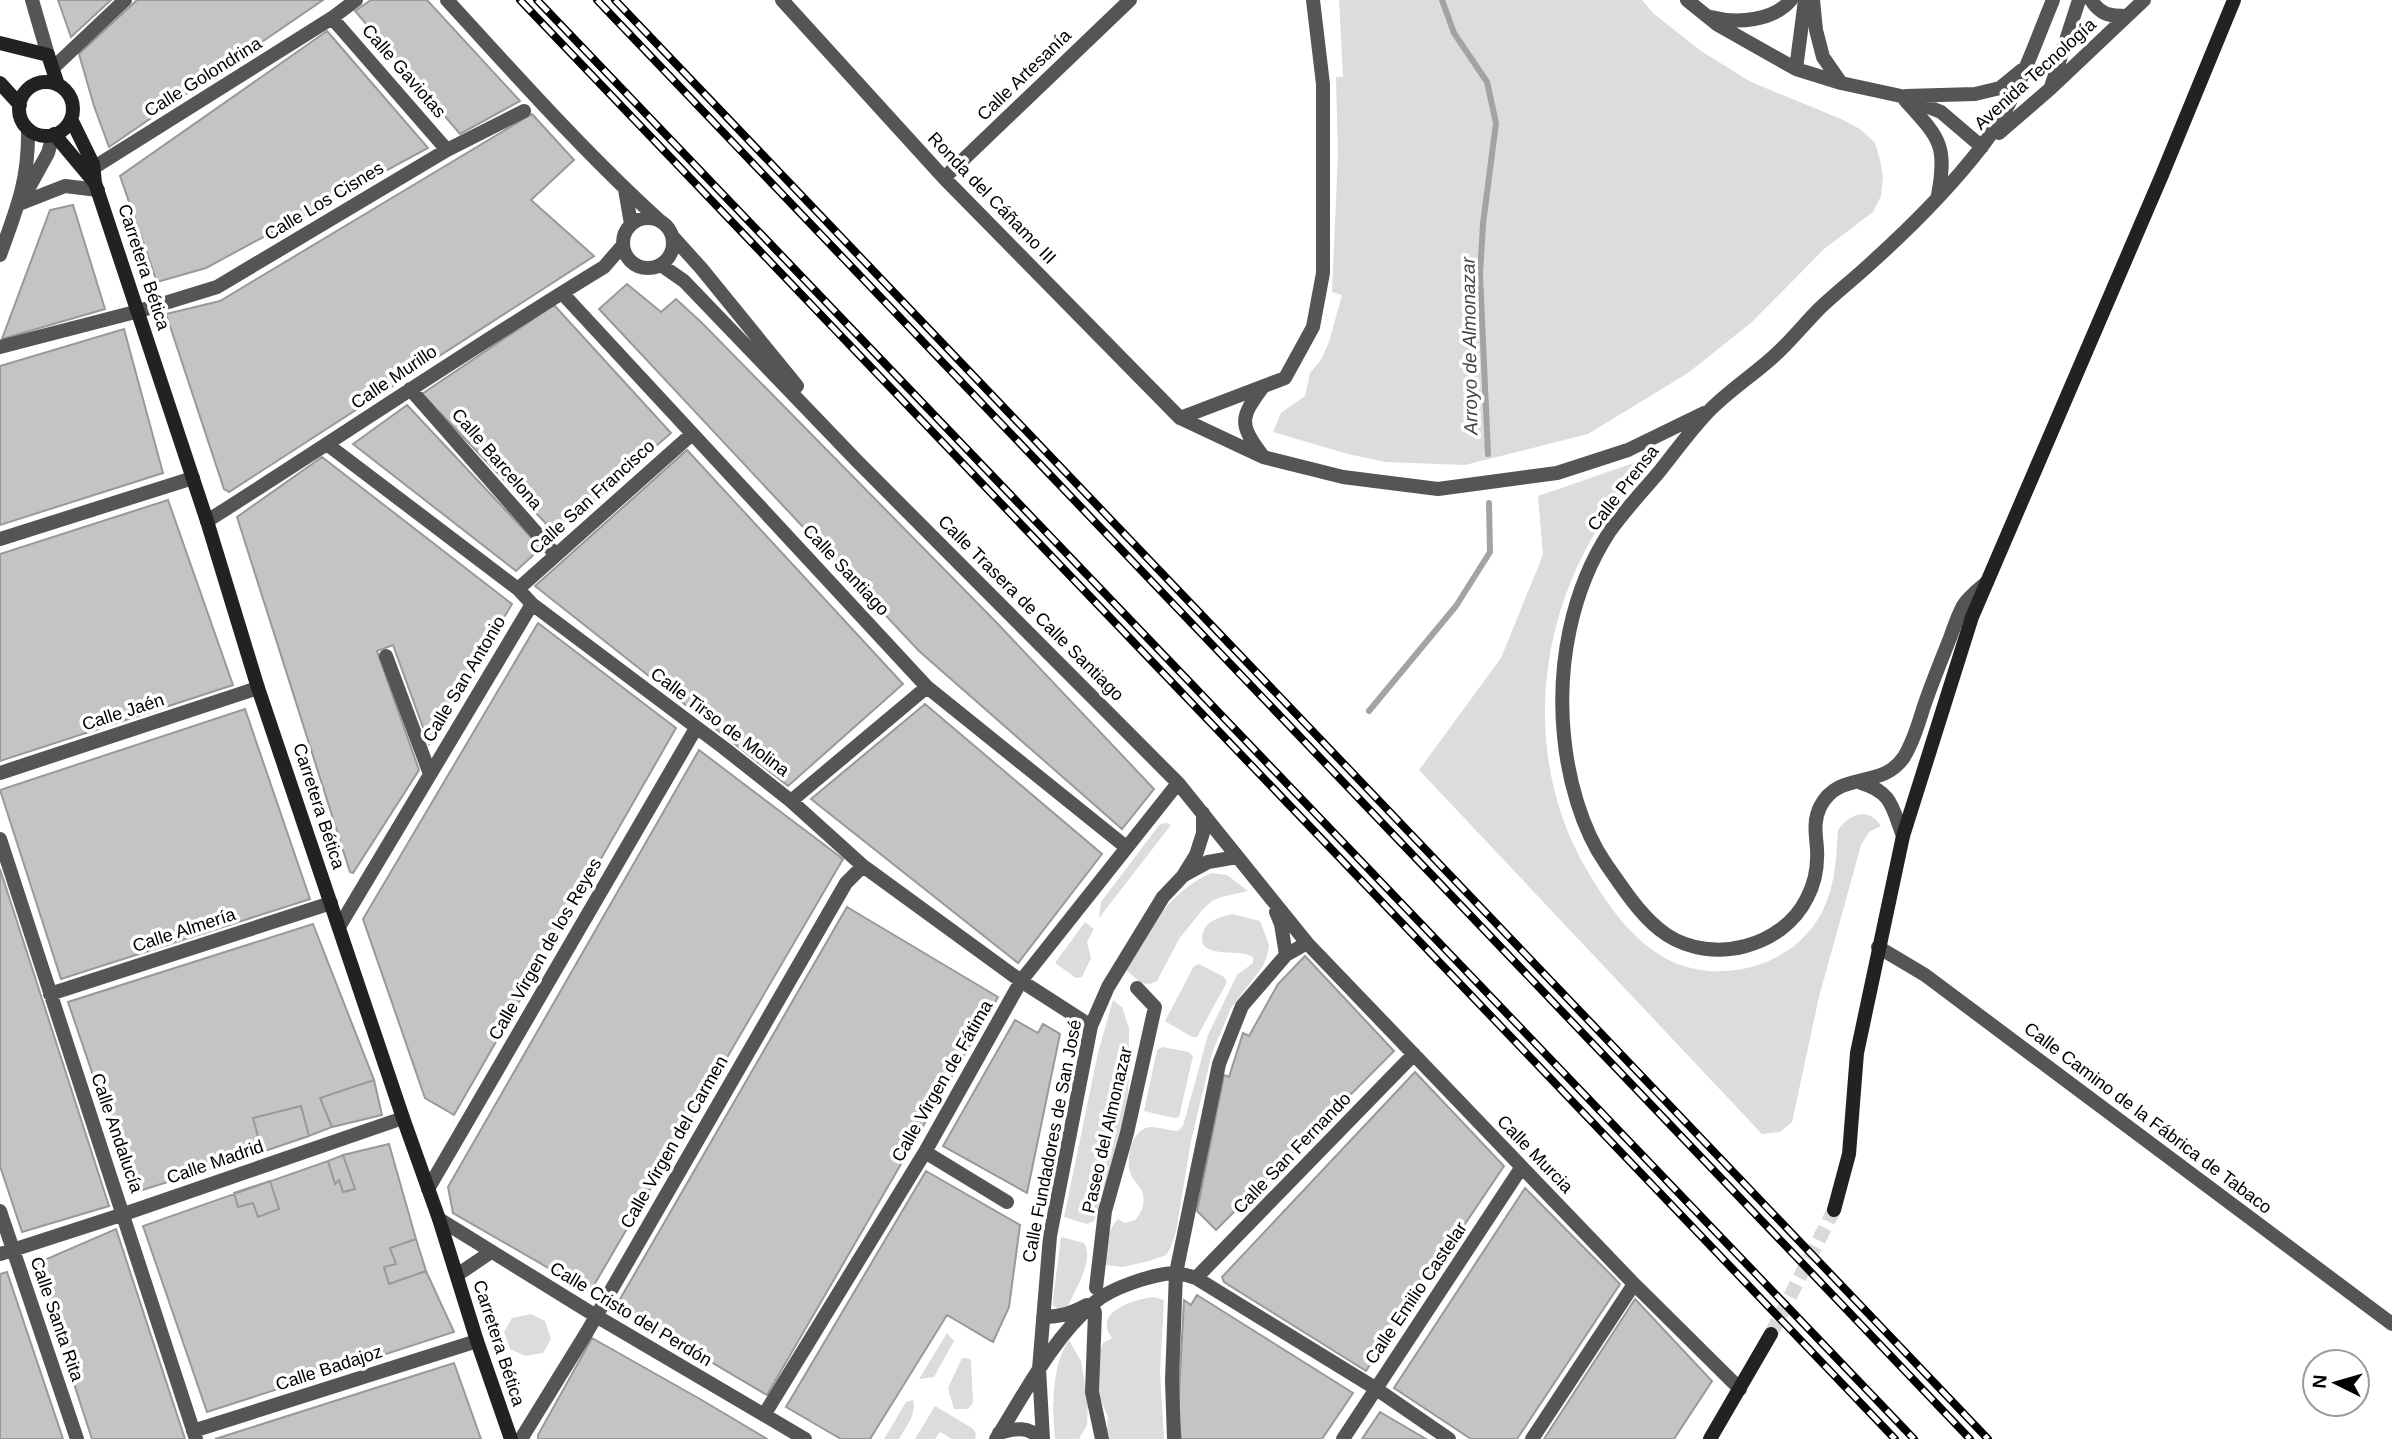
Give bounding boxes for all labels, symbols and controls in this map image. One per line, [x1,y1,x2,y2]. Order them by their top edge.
street label: Avenida Tecnología [1970,14,2101,134]
street label: Calle Gaviotas [358,20,450,122]
street label: Calle Artesanía [973,25,1076,125]
street label: Calle Golondrina [141,32,266,121]
street label: Ronda del Cáñamo III [924,128,1060,268]
street label: Calle Los Cisnes [261,158,387,244]
street label: Carretera Bética [114,202,174,333]
water label: Arroyo de Almonazar [1457,256,1482,436]
street label: Calle Murillo [347,341,441,413]
street label: Calle Barcelona [448,404,547,514]
street label: Calle San Francisco [525,436,659,558]
street label: Calle Prensa [1583,440,1663,535]
street label: Calle Trasera de Calle Santiago [934,511,1128,705]
street label: Calle Santiago [799,520,893,620]
street label: Calle San Antonio [419,613,509,745]
street label: Calle Tirso de Molina [647,663,794,781]
street label: Calle Jaén [79,689,167,735]
street label: Carretera Bética [289,741,349,872]
street label: Calle Virgen de los Reyes [485,854,605,1044]
street label: Calle Almería [130,904,239,956]
street label: Calle Virgen de Fátima [888,996,997,1165]
street label: Calle Fundadores de San José [1019,1018,1085,1264]
street label: Calle Camino de la Fábrica de Tabaco [2020,1018,2276,1218]
street label: Paseo del Almonazar [1078,1045,1136,1215]
street label: Calle Virgen del Carmen [616,1052,732,1232]
street label: Calle Andalucía [87,1071,147,1196]
street label: Calle San Fernando [1229,1088,1355,1218]
street label: Calle Murcia [1493,1111,1578,1198]
street label: Calle Madrid [164,1136,266,1188]
street label: Calle Emilio Castelar [1361,1218,1471,1368]
street label: Calle Santa Rita [26,1254,88,1385]
street label: Calle Cristo del Perdón [547,1258,715,1370]
street label: Carretera Bética [469,1278,529,1409]
street label: Calle Badajoz [273,1341,385,1395]
north arrow [2301,1348,2371,1418]
text: N [2309,1374,2331,1389]

